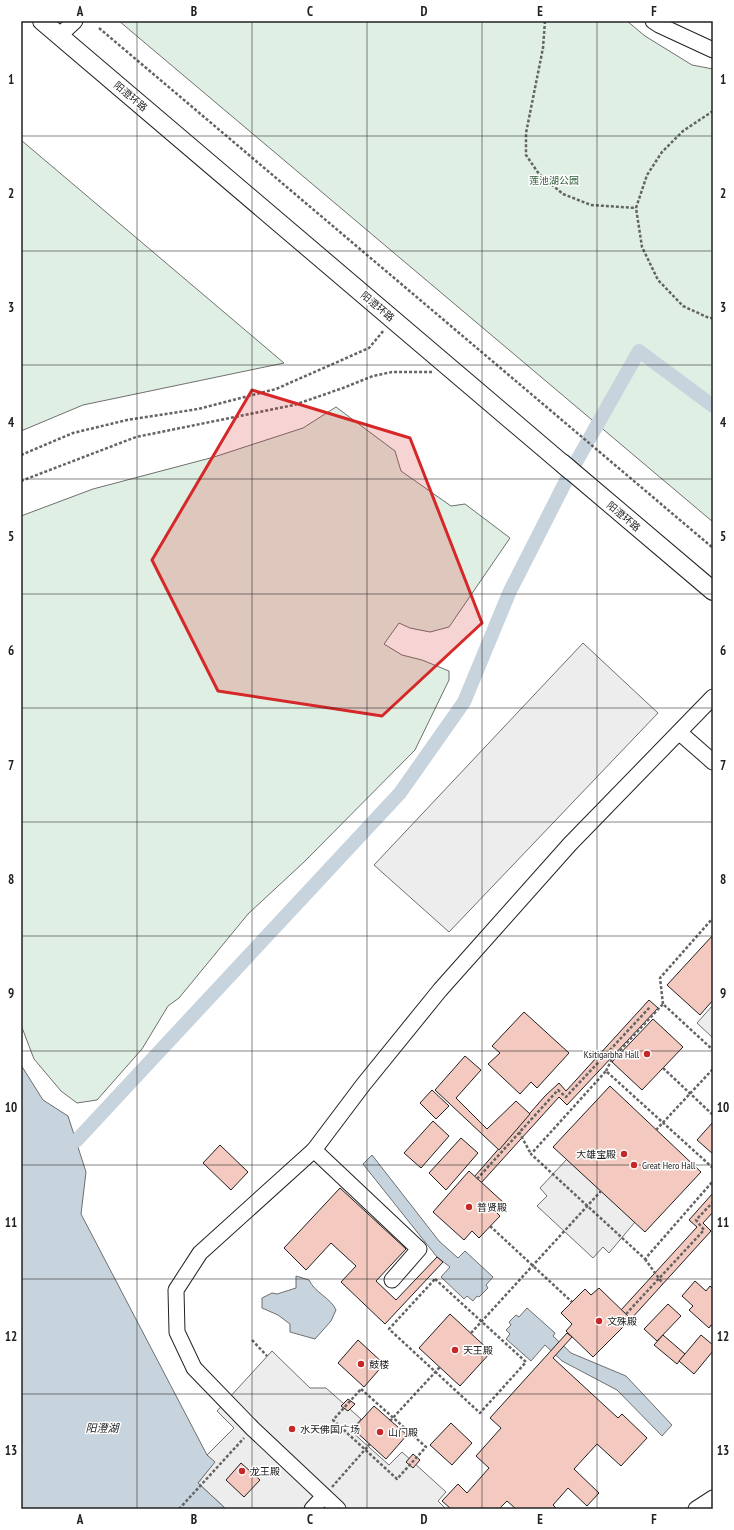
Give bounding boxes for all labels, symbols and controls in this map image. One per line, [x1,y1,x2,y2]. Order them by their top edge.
text: A [76,3,84,20]
text: B [191,3,197,20]
text: C [307,3,313,20]
text: D [421,3,428,20]
text: E [537,3,543,20]
text: F [651,3,657,20]
text: 1 [8,71,14,88]
text: 1 [720,71,726,88]
street label: 阳澄环路 [111,79,150,114]
park label: 莲池湖公园 [529,174,579,187]
text: 2 [8,185,14,202]
text: 2 [720,185,726,202]
street label: 阳澄环路 [358,289,397,324]
text: 3 [8,299,14,316]
text: 3 [720,299,726,316]
text: 4 [8,414,15,431]
text: 4 [720,414,727,431]
street label: 阳澄环路 [604,499,643,534]
text: 5 [8,528,14,545]
text: 5 [720,528,726,545]
text: 6 [8,642,14,659]
text: 6 [720,642,726,659]
text: 7 [8,757,14,774]
text: 7 [720,757,726,774]
text: 8 [8,871,14,888]
text: 8 [720,871,726,888]
text: 9 [8,985,14,1002]
text: 9 [720,985,726,1002]
place label: Ksitigarbha Hall [584,1048,640,1061]
marker: Ksitigarbha Hall [642,1049,652,1059]
text: 10 [5,1099,17,1116]
text: 10 [717,1099,729,1116]
place label: 大雄宝殿 [576,1148,616,1161]
marker: 大雄宝殿 [619,1149,629,1159]
place label: Great Hero Hall [642,1159,696,1172]
marker: Great Hero Hall [629,1160,639,1170]
place label: 普贤殿 [477,1201,507,1214]
marker: 普贤殿 [464,1202,474,1212]
text: 11 [5,1214,17,1231]
text: 11 [717,1214,729,1231]
place label: 文殊殿 [607,1315,637,1328]
marker: 文殊殿 [594,1316,604,1326]
text: 12 [5,1328,17,1345]
text: 12 [717,1328,729,1345]
place label: 天王殿 [463,1344,493,1357]
marker: 天王殿 [450,1345,460,1355]
place label: 鼓楼 [369,1358,389,1371]
marker: 鼓楼 [356,1359,366,1369]
water label: 阳澄湖 [86,1421,120,1435]
place label: 水天佛国广场 [300,1423,360,1436]
marker: 水天佛国广场 [287,1424,297,1434]
place label: 山门殿 [388,1426,418,1439]
marker: 山门殿 [375,1427,385,1437]
text: 13 [5,1442,17,1459]
text: 13 [717,1442,729,1459]
place label: 龙王殿 [250,1465,280,1478]
marker: 龙王殿 [237,1466,247,1476]
text: A [76,1511,84,1528]
text: B [191,1511,197,1528]
text: C [307,1511,313,1528]
text: D [421,1511,428,1528]
text: E [537,1511,543,1528]
text: F [651,1511,657,1528]

